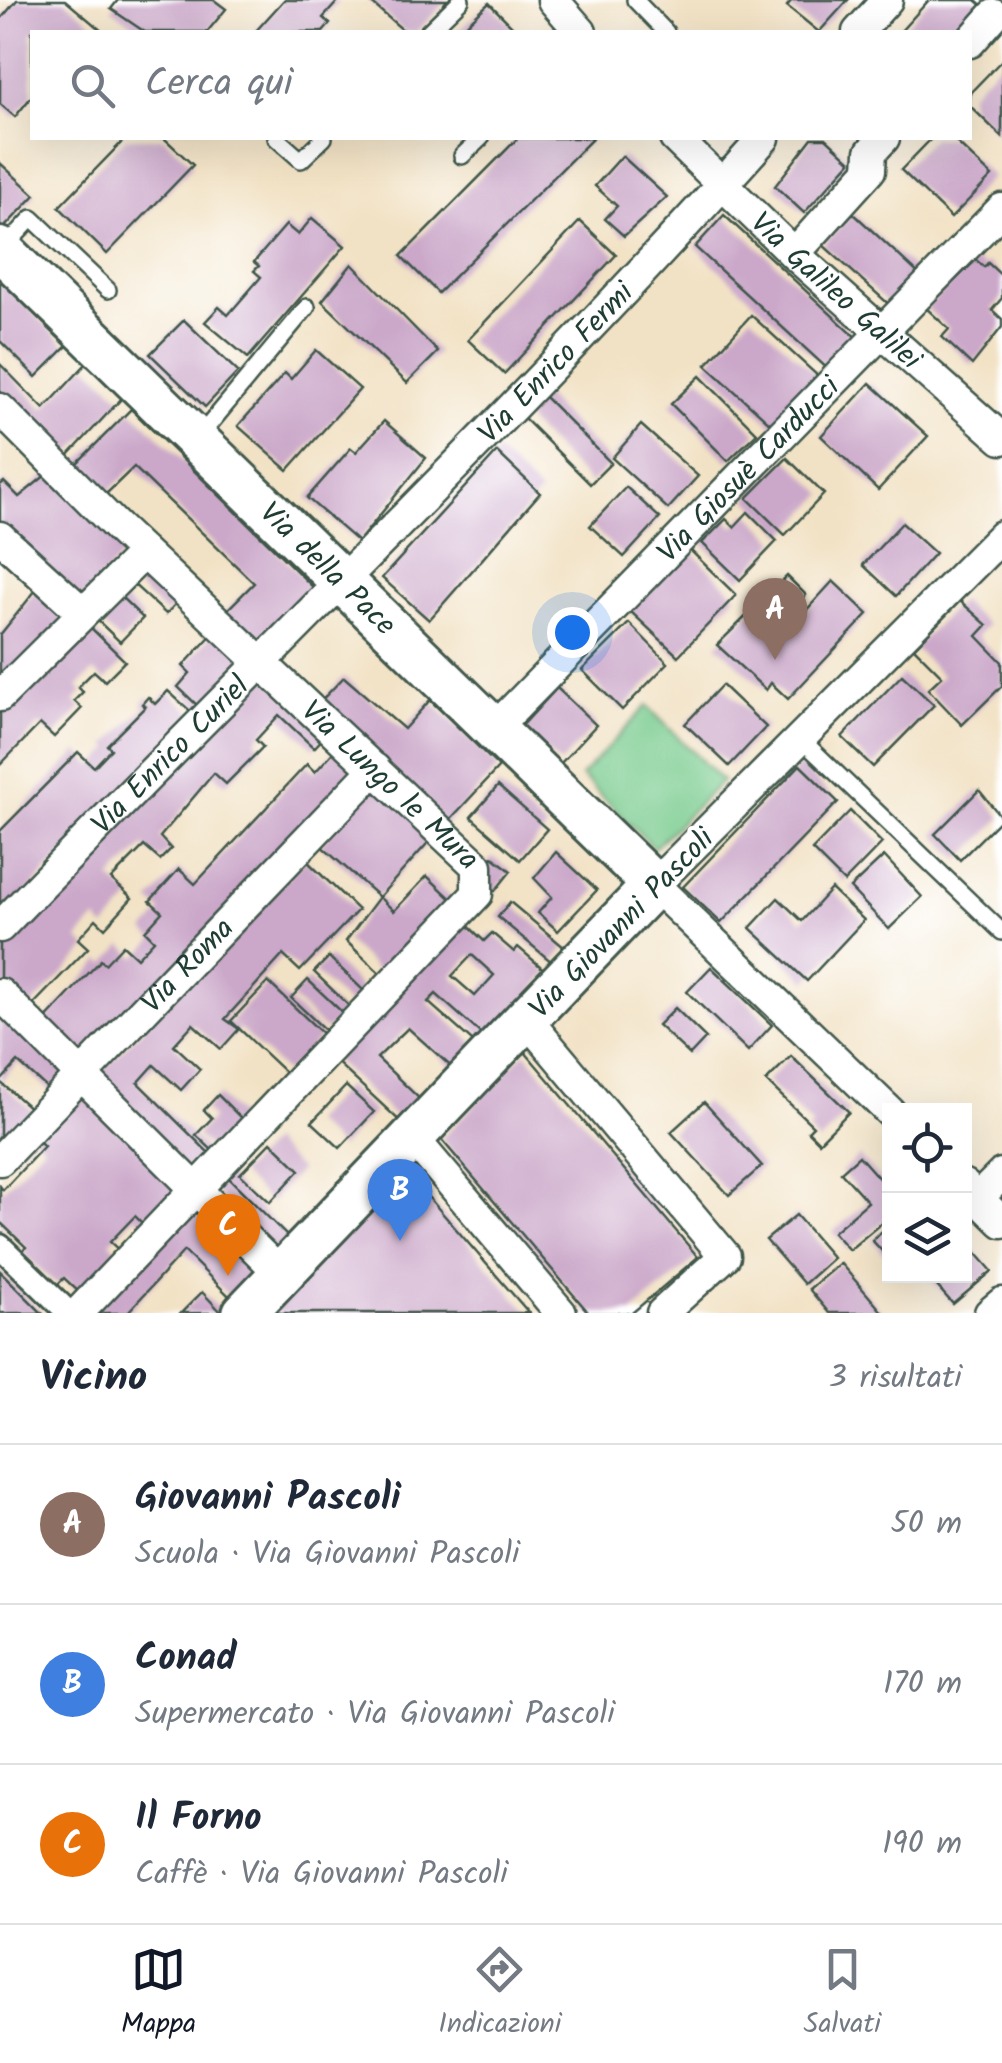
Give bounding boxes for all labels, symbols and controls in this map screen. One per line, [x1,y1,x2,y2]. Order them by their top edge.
search box [30,30,972,140]
text: Cerca qui [145,55,293,115]
icon: search [65,58,120,113]
street label: Via Galileo Galilei [738,201,933,384]
street label: Via Enrico Fermi [467,270,648,456]
street label: Via Giosuè Carducci [646,364,854,575]
street label: Via della Pace [247,491,407,648]
pin: A [742,578,808,660]
your location [547,607,598,658]
street label: Via Enrico Curiel [80,665,262,847]
street label: Via Lungo le Mura [289,690,490,883]
street label: Via Giovanni Pascoli [518,816,728,1031]
street label: Via Roma [130,907,247,1026]
map controls [882,1103,972,1283]
button: locate [882,1103,972,1193]
pin: B [368,1158,432,1241]
button: layers [882,1193,972,1283]
pin: C [196,1194,260,1276]
text: Vicino [40,1345,147,1412]
text: 3 risultati [828,1353,962,1404]
text: Giovanni Pascoli [135,1469,401,1529]
text: A [62,1499,83,1550]
text: 50 m [891,1499,962,1550]
text: Scuola · Via Giovanni Pascoli [135,1529,520,1580]
text: Conad [135,1629,237,1689]
text: B [63,1659,82,1710]
text: 170 m [883,1659,962,1710]
text: Supermercato · Via Giovanni Pascoli [135,1689,615,1740]
text: Il Forno [135,1789,262,1849]
text: C [63,1819,82,1870]
text: 190 m [882,1819,962,1870]
text: Caffè · Via Giovanni Pascoli [135,1849,508,1900]
tab: Mappa [121,1942,196,2047]
tab: Indicazioni [438,1942,561,2047]
tab: Salvati [804,1942,881,2047]

